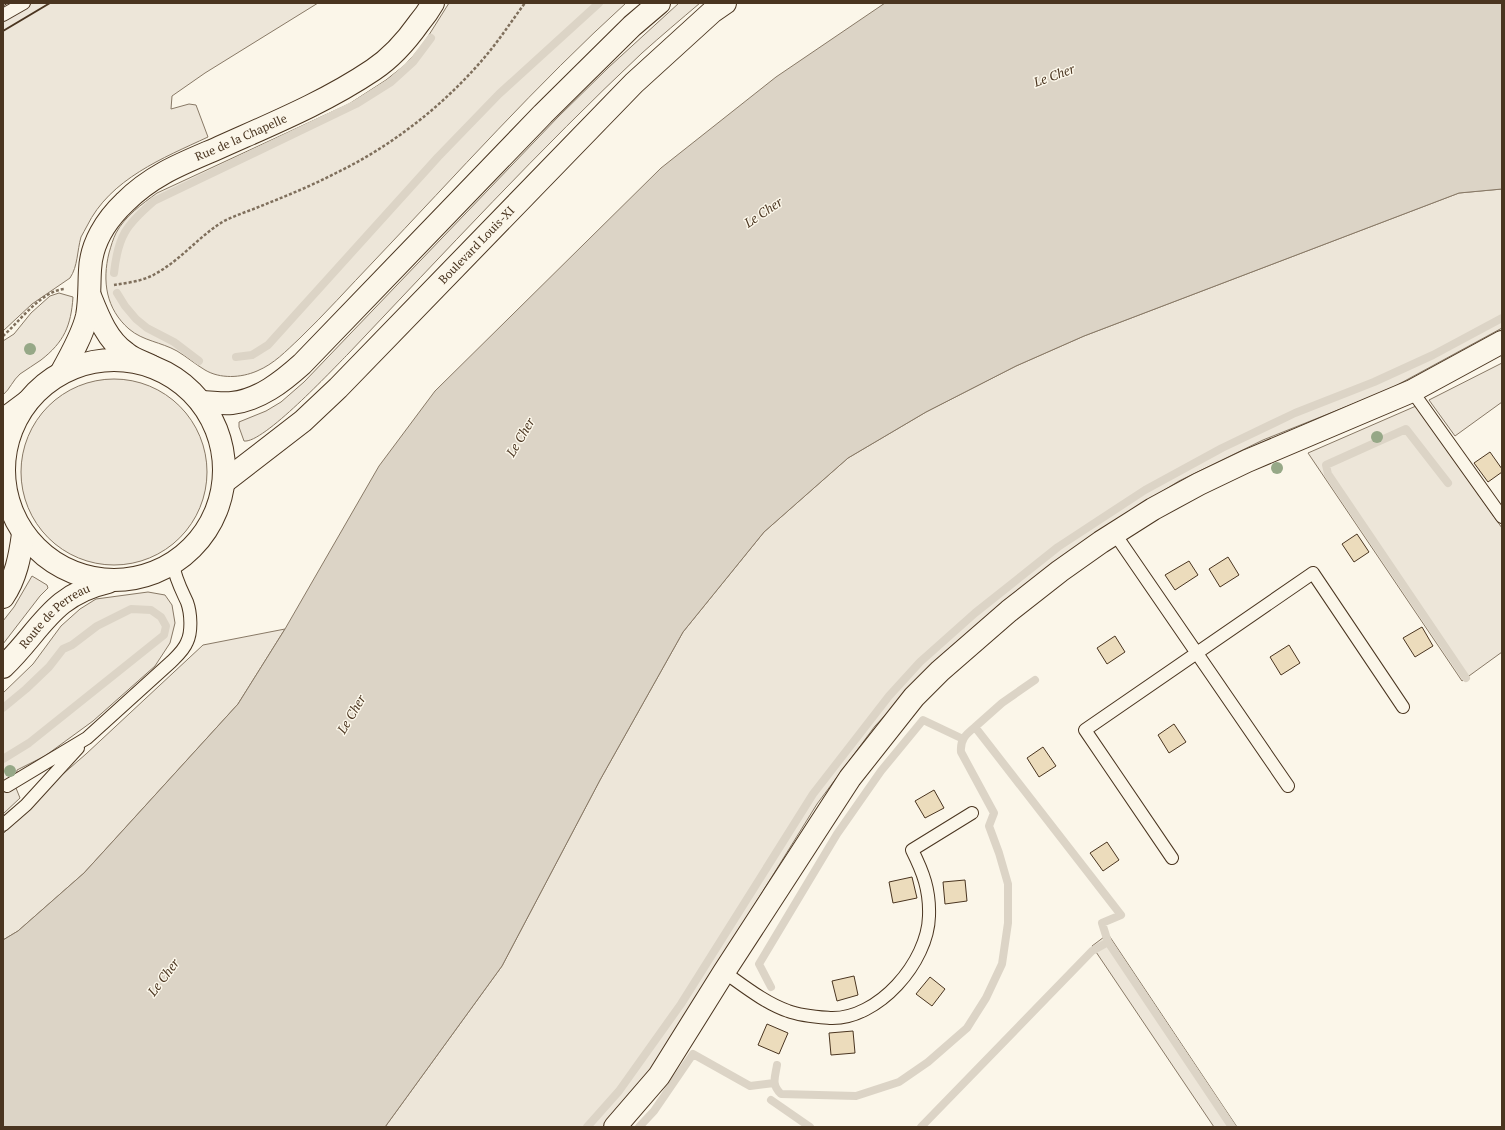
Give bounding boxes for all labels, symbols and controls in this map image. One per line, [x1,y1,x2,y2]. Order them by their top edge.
water label: Le Cher [1030,59,1078,91]
street label: Rue de la Chapelle [193,110,289,164]
water label: Le Cher [740,192,786,232]
street label: Boulevard Louis-XI [435,203,517,287]
water label: Le Cher [501,413,539,461]
street label: Route de Perreau [16,580,92,651]
water label: Le Cher [332,690,370,738]
water label: Le Cher [142,954,184,1000]

